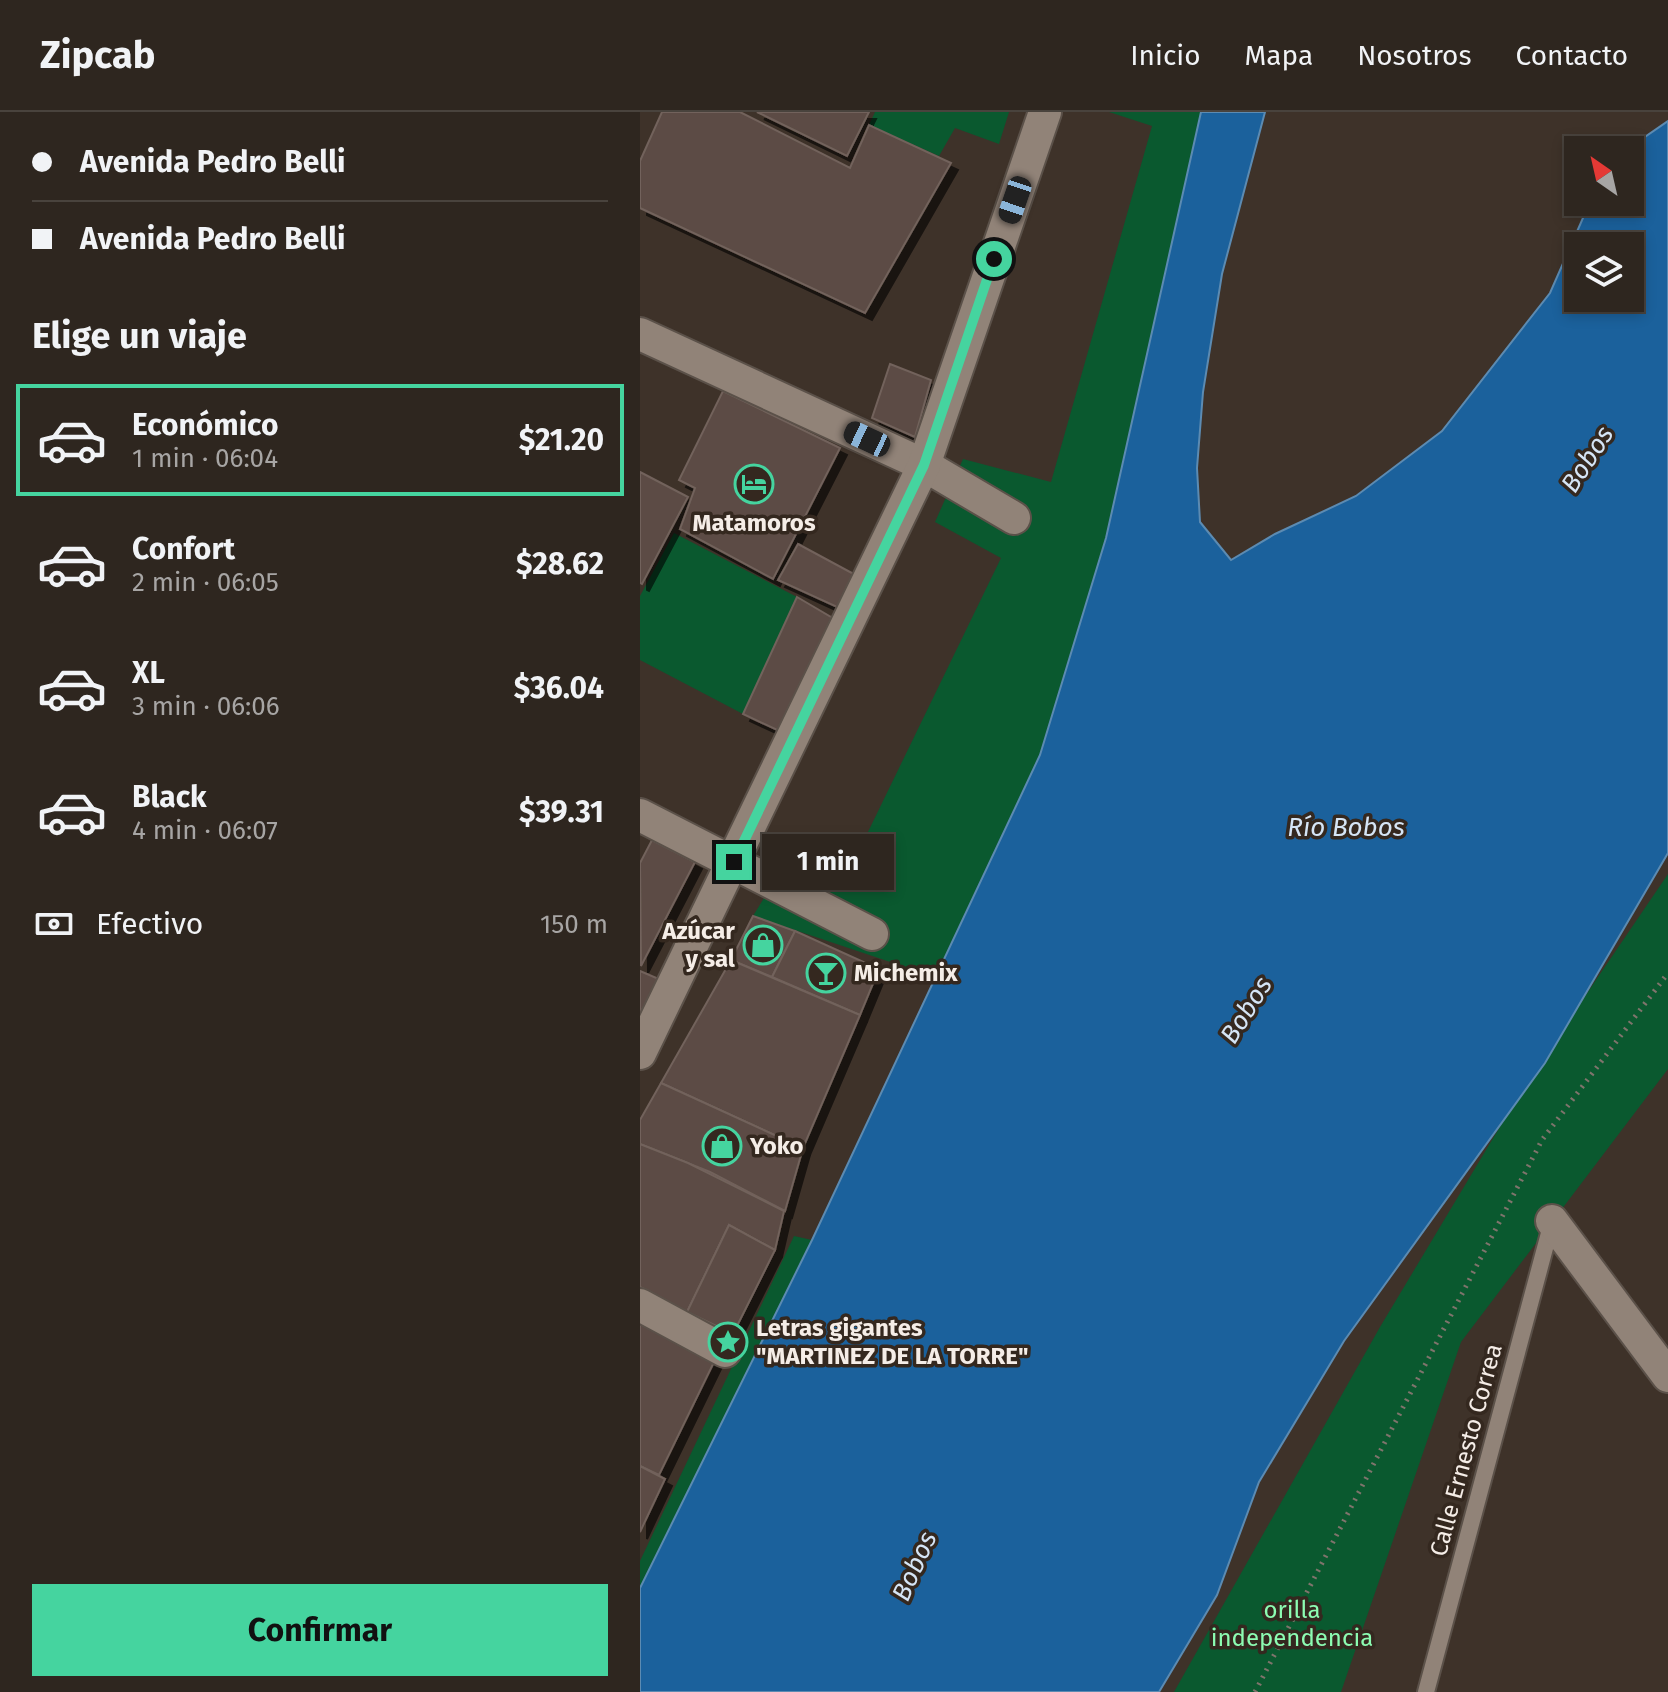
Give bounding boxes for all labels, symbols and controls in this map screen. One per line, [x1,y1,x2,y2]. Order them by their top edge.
text: Zipcab [40,32,155,78]
text: Inicio [1130,39,1201,72]
text: Mapa [1245,39,1313,72]
text: Nosotros [1357,39,1472,72]
text: Contacto [1516,39,1628,72]
north arrow [1564,136,1644,216]
map controls [1564,136,1644,312]
text: Avenida Pedro Belli [80,144,346,180]
car [996,173,1034,227]
text: Avenida Pedro Belli [80,221,346,257]
button: layers [1564,232,1644,312]
route start [976,241,1012,277]
text: Elige un viaje [32,314,247,358]
icon: car [36,404,108,476]
text: Económico [132,407,278,443]
car [840,418,894,460]
water label: Bobos [1555,420,1620,498]
text: $21.20 [519,422,604,458]
text: 1 min · 06:04 [132,443,278,474]
hotel icon: Matamoros [733,463,775,505]
place label: Matamoros [693,509,816,537]
icon: car [36,528,108,600]
text: Confort [132,531,235,567]
text: $28.62 [516,546,604,582]
text: 2 min · 06:05 [132,567,279,598]
icon: car [36,652,108,724]
text: XL [132,655,165,691]
text: $36.04 [514,670,604,706]
text: 3 min · 06:06 [132,691,280,722]
icon: car [36,776,108,848]
text: Black [132,779,207,815]
text: $39.31 [519,794,604,830]
water label: Río Bobos [1287,812,1405,843]
text: 4 min · 06:07 [132,815,278,846]
callout: 1 min [762,834,894,890]
route end [716,844,752,880]
text: 1 min [797,846,859,877]
icon: cash [32,902,76,946]
text: Efectivo [96,906,203,942]
text: 150 m [540,909,608,940]
place label: Azúcar y sal [661,917,736,973]
shop icon: Azúcar y sal [742,924,784,966]
bar icon: Michemix [805,952,847,994]
place label: Michemix [854,959,958,987]
water label: Bobos [1214,971,1279,1049]
shop icon: Yoko [701,1125,743,1167]
place label: Yoko [749,1132,804,1160]
place label: Letras gigantes "MARTINEZ DE LA TORRE" [756,1314,1029,1370]
place icon: Letras gigantes "MARTINEZ DE LA TORRE" [707,1321,749,1363]
street label: Calle Ernesto Correa [1424,1341,1508,1559]
water label: Bobos [886,1527,943,1606]
button: Confirmar [32,1584,608,1676]
park label: orilla independencia [1211,1596,1373,1652]

